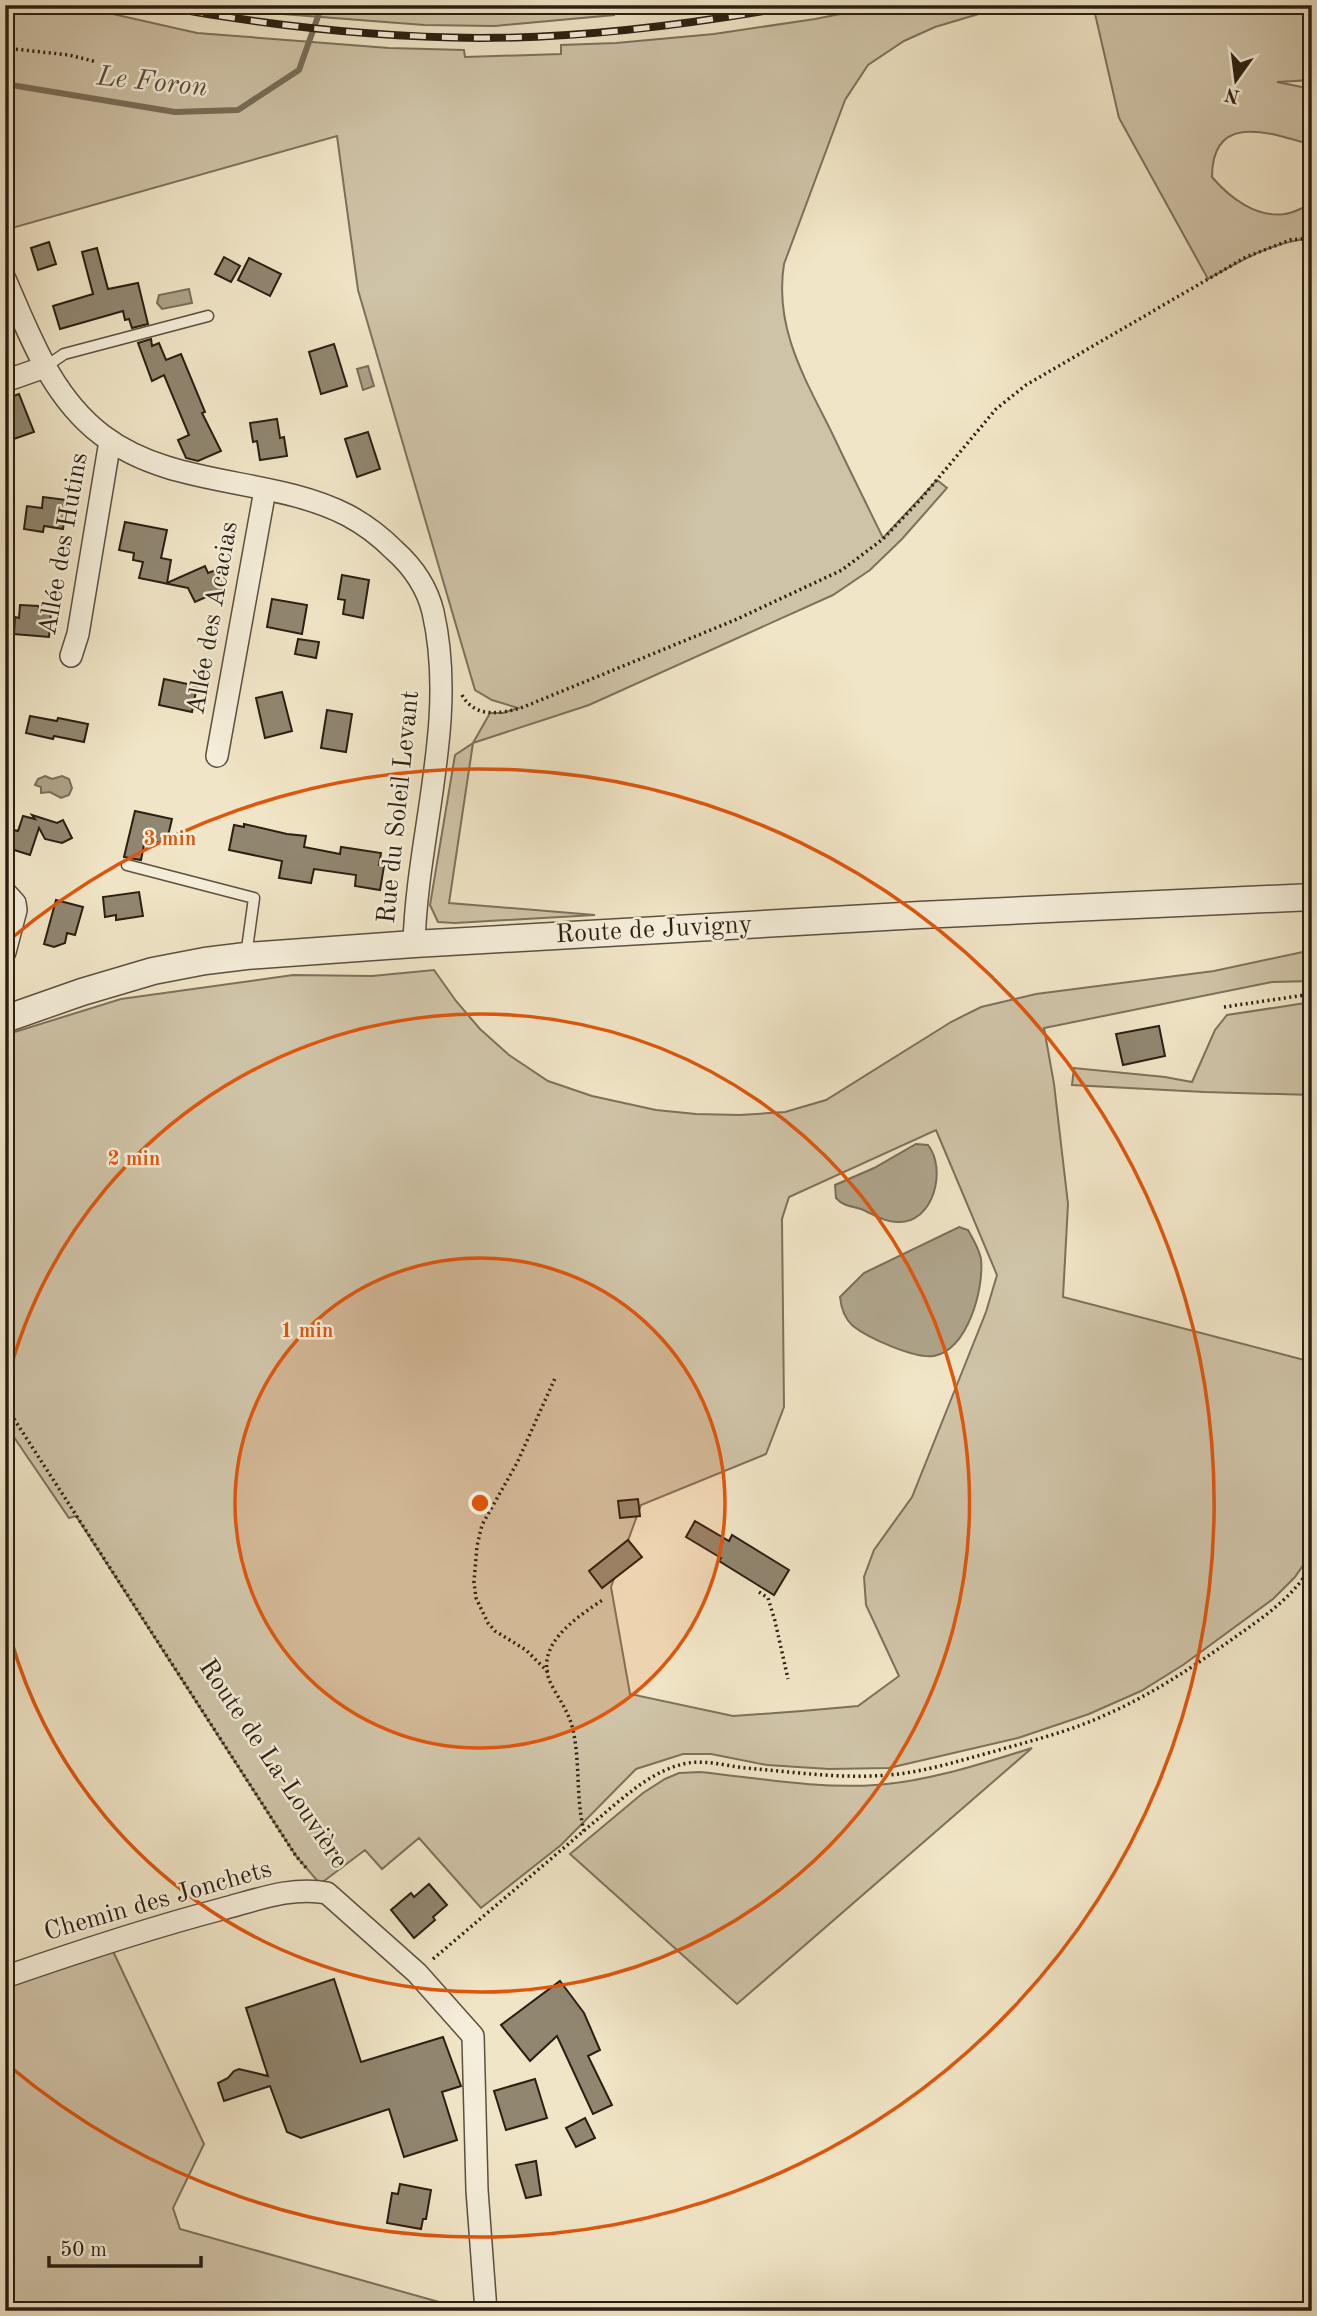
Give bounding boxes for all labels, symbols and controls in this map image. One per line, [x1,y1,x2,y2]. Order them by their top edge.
north arrow [1202,46,1272,116]
water label: Le Foron [94,63,209,103]
text: N [1223,83,1242,105]
street label: Allée des Hutins [35,451,93,637]
street label: Allée des Acacias [183,519,243,717]
street label: Rue du Soleil Levant [374,689,424,925]
text: 3 min [144,829,196,850]
street label: Route de Juvigny [555,912,753,948]
text: 2 min [108,1149,160,1170]
text: 1 min [281,1321,333,1342]
centre of rings [468,1491,492,1515]
street label: Route de La-Louvière [193,1655,353,1873]
street label: Chemin des Jonchets [41,1856,275,1946]
scale bar [49,2225,201,2269]
text: 50 m [60,2240,107,2261]

